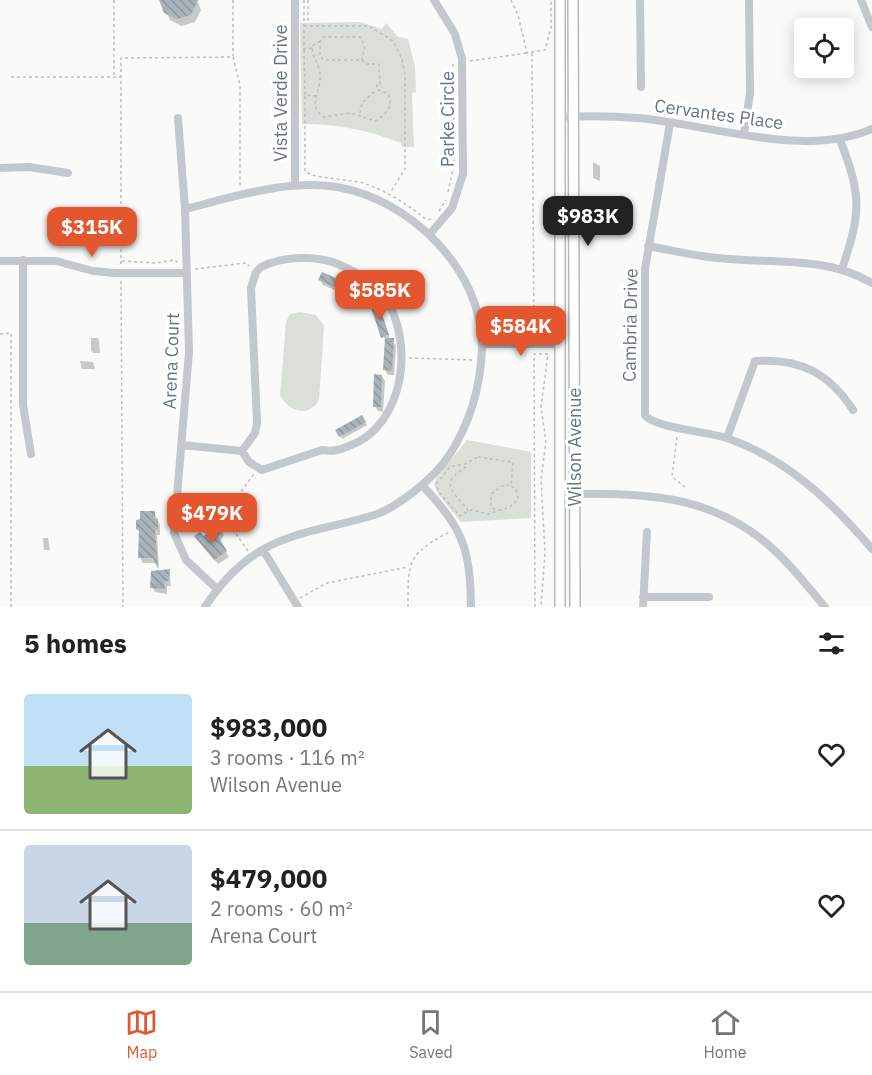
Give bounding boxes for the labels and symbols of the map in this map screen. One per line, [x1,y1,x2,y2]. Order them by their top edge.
street label: Vista Verde Drive [269,24,292,162]
street label: Parke Circle [436,71,459,167]
street label: Cervantes Place [653,94,785,134]
pin: $983K [546,196,630,247]
pin: $315K [50,207,134,258]
street label: Cambria Drive [618,268,642,382]
pin: $585K [338,270,422,321]
pin: $584K [479,306,563,357]
street label: Arena Court [158,312,184,410]
street label: Wilson Avenue [563,387,586,506]
pin: $479K [170,493,254,544]

